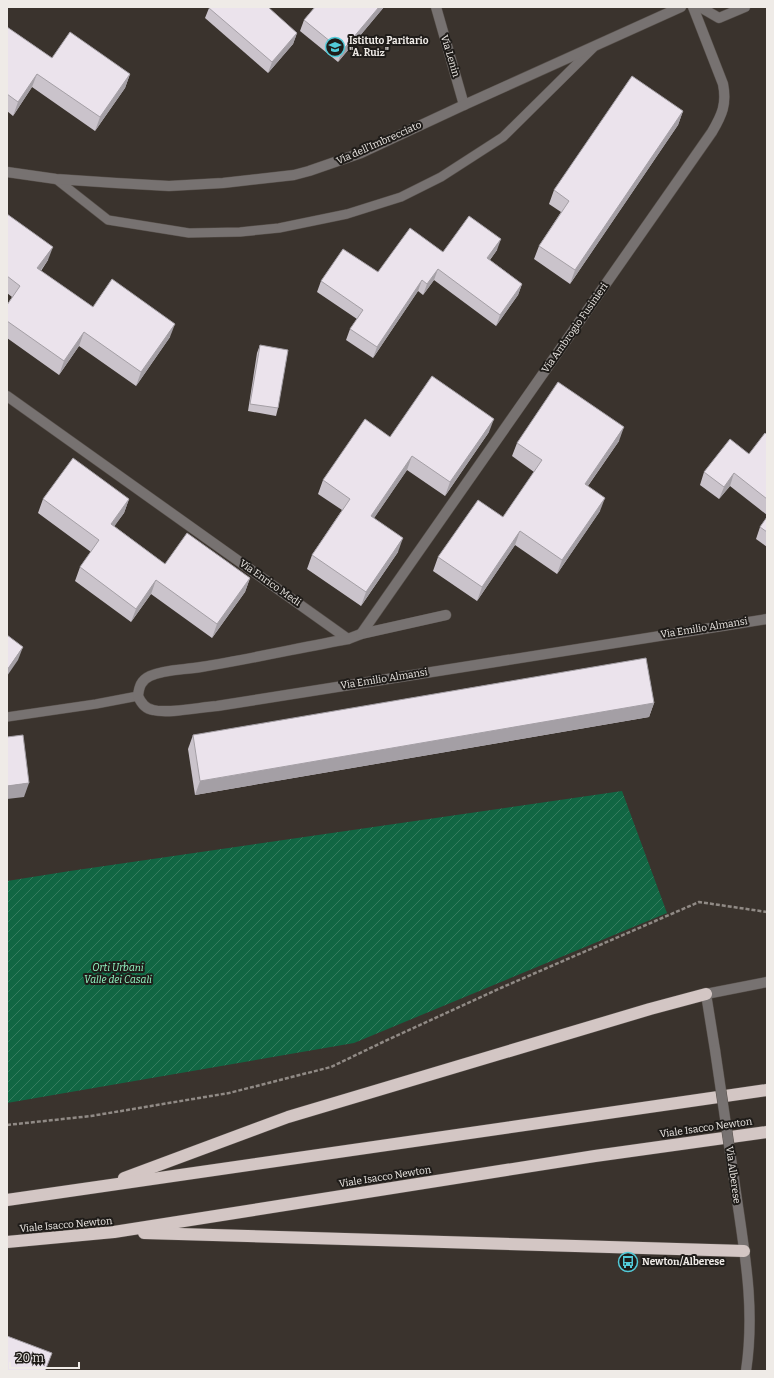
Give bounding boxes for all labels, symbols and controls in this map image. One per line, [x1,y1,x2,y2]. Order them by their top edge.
street label: Via Lenin [438,34,462,79]
place label: Istituto Paritario "A. Ruiz" [349,35,429,59]
school or university icon: Istituto Paritario "A. Ruiz" [324,36,346,58]
street label: Via dell'Imbrecciato [334,119,424,167]
street label: Via Ambrogio Fusinieri [539,281,611,375]
street label: Via Enrico Medi [237,557,303,609]
street label: Via Emilio Almansi [660,615,748,641]
street label: Via Emilio Almansi [340,666,428,692]
park label: Orti Urbani Valle dei Casali [84,962,152,986]
street label: Viale Isacco Newton [659,1115,754,1140]
street label: Via Alberese [723,1146,743,1204]
street label: Viale Isacco Newton [338,1164,433,1190]
street label: Viale Isacco Newton [19,1215,114,1235]
bus stop icon: Newton/Alberese [617,1251,639,1273]
place label: Newton/Alberese [642,1256,725,1268]
scale bar [10,1344,79,1370]
text: 20 m [16,1351,45,1365]

